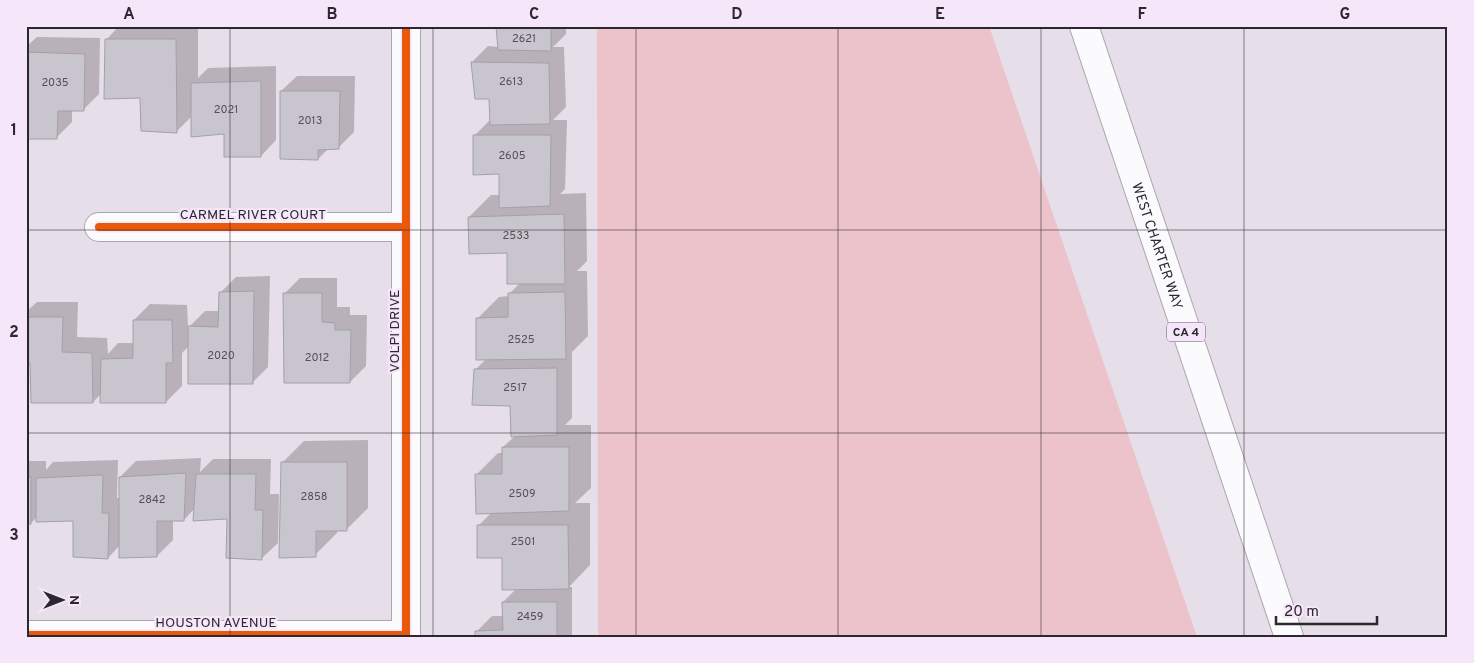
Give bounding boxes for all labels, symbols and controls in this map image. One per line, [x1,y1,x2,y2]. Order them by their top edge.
text: A [123,5,135,25]
text: B [326,5,338,25]
text: C [529,5,539,25]
text: D [731,5,743,25]
text: E [935,5,945,25]
text: F [1137,5,1147,25]
text: G [1340,5,1350,25]
house number: 2621 [512,32,536,46]
house number: 2613 [499,75,523,89]
house number: 2035 [41,76,69,90]
house number: 2021 [214,103,238,117]
house number: 2013 [298,114,322,128]
text: 1 [11,121,17,141]
house number: 2605 [498,149,526,163]
street label: WEST CHARTER WAY [1127,181,1186,312]
street label: CARMEL RIVER COURT [180,207,326,224]
house number: 2533 [503,229,529,243]
street label: VOLPI DRIVE [387,290,404,372]
road number: CA 4 [1167,322,1205,342]
text: 2 [9,323,19,343]
house number: 2525 [507,333,535,347]
house number: 2020 [207,349,235,363]
house number: 2012 [305,351,329,365]
house number: 2517 [503,381,527,395]
house number: 2509 [508,487,536,501]
house number: 2858 [300,490,328,504]
house number: 2842 [138,493,166,507]
text: 3 [9,526,19,546]
house number: 2501 [511,535,535,549]
north arrow [38,576,88,626]
scale bar [1276,593,1378,625]
text: N [65,595,82,605]
text: 20 m [1284,603,1319,622]
house number: 2459 [517,610,543,624]
street label: HOUSTON AVENUE [155,615,277,632]

